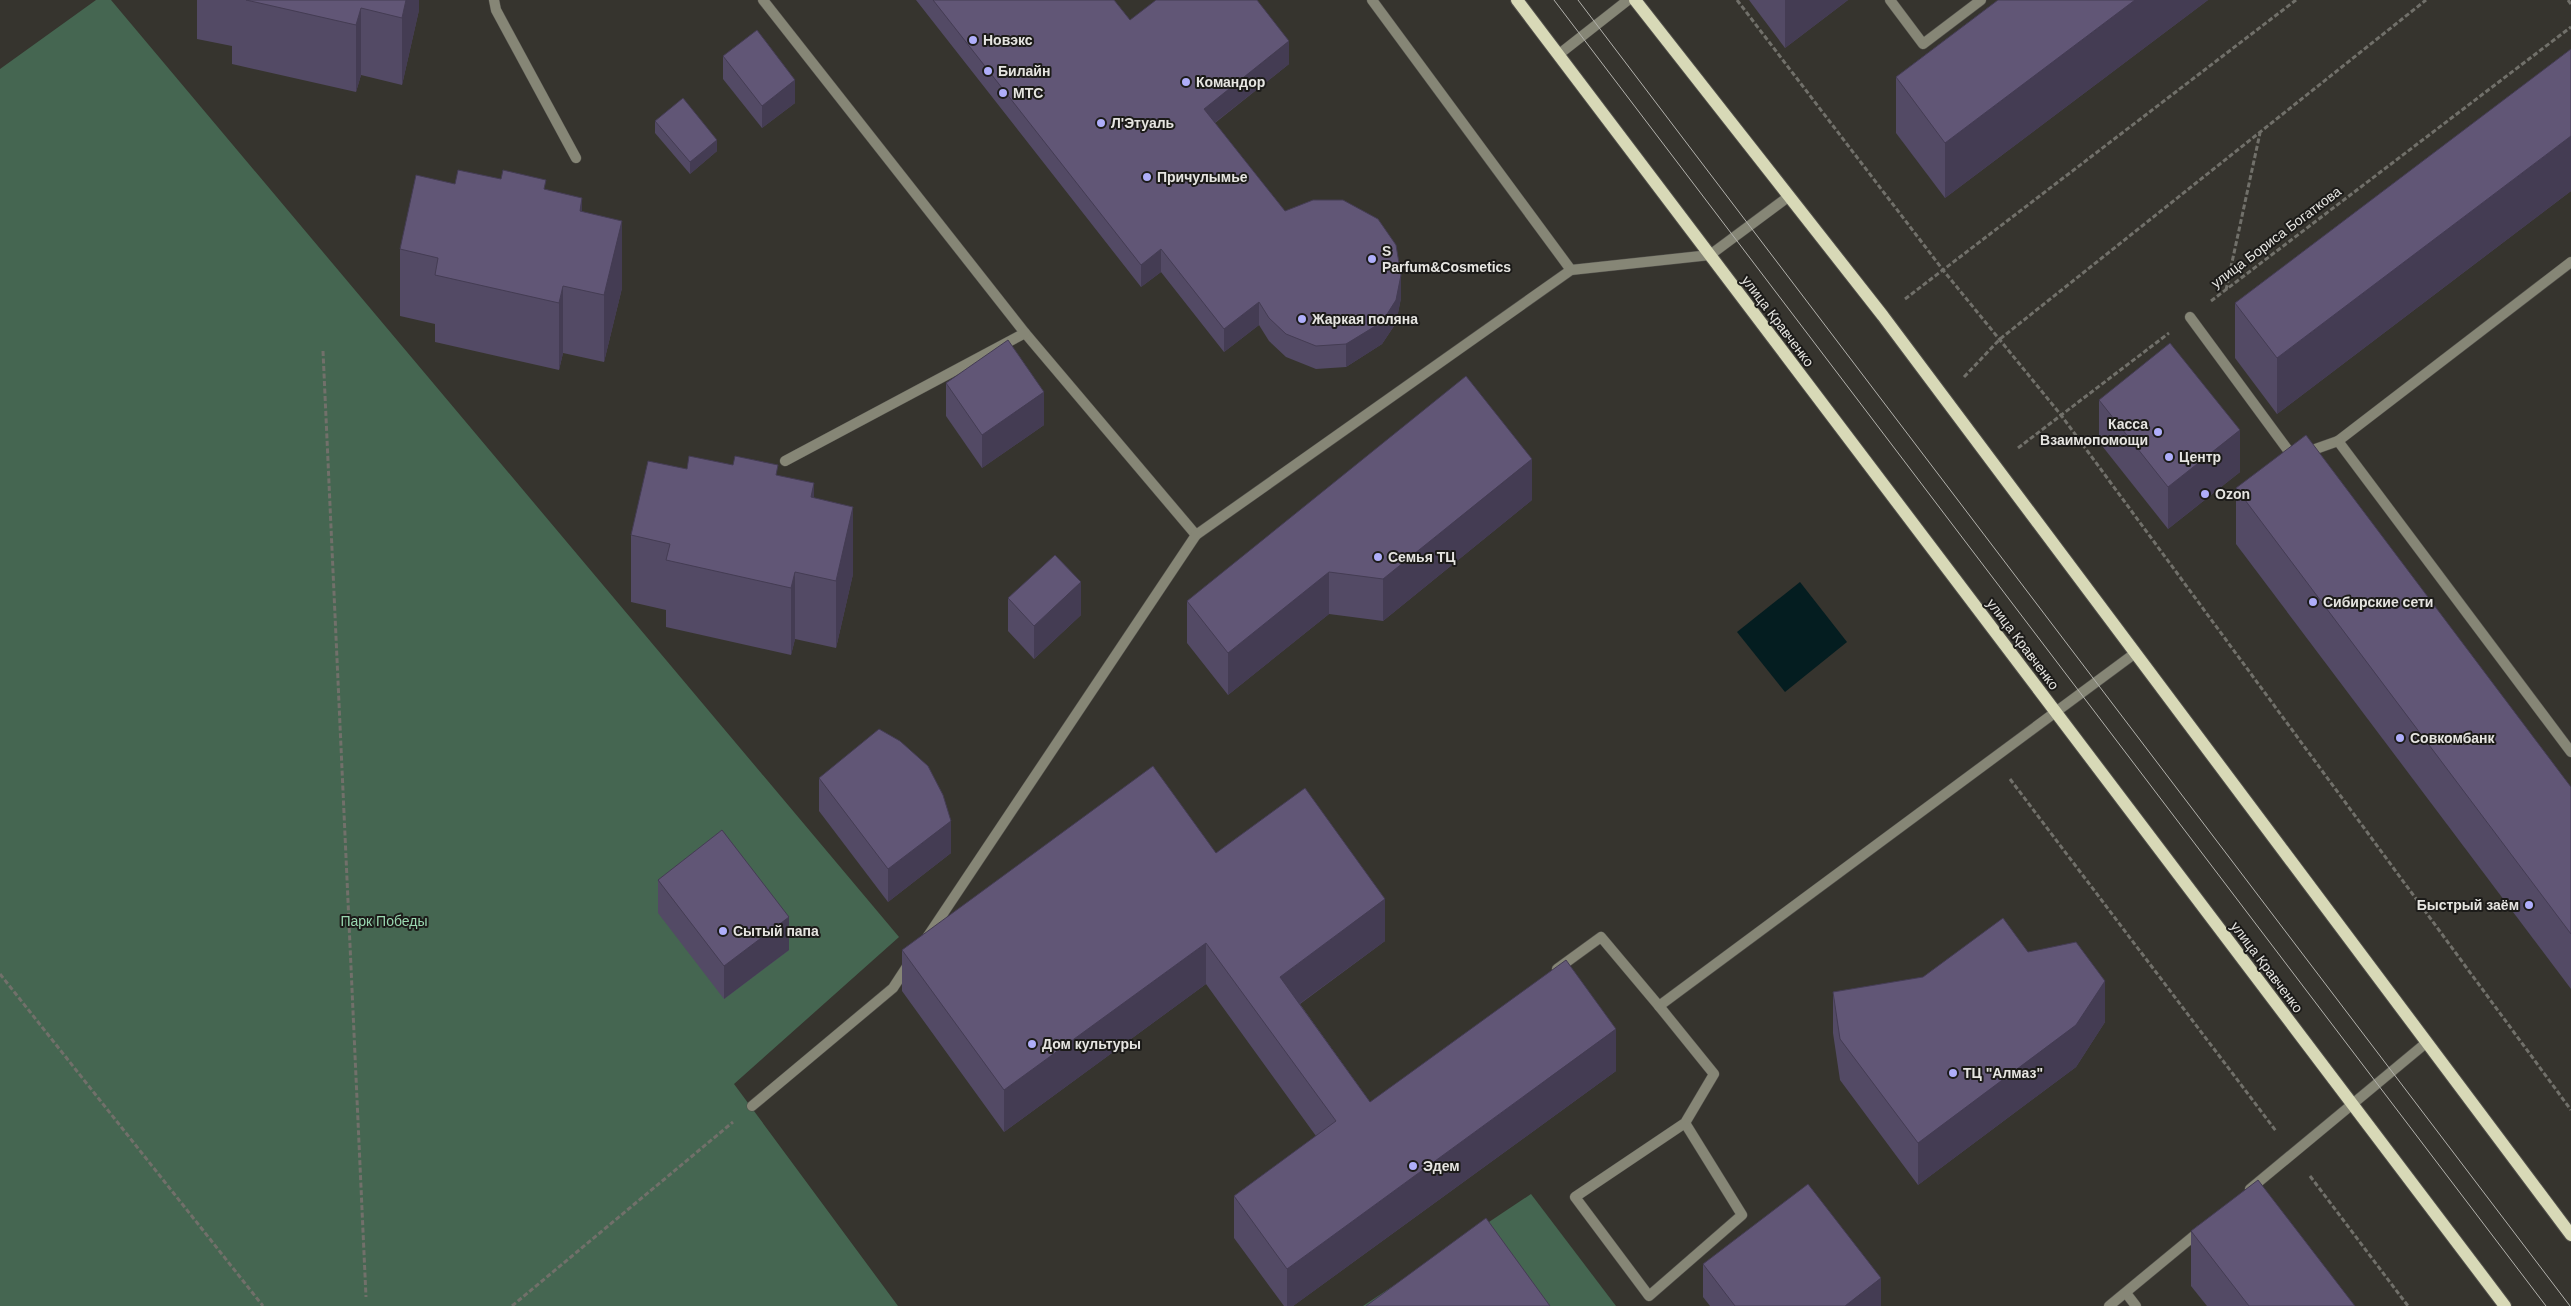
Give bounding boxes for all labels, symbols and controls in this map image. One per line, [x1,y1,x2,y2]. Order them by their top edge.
place label: Новэкс [983,32,1033,48]
marker: Новэкс [967,34,979,46]
place label: Билайн [998,63,1050,79]
marker: Билайн [982,65,994,77]
place label: Командор [1196,74,1265,90]
marker: Командор [1180,76,1192,88]
place label: МТС [1013,85,1043,101]
marker: МТС [997,87,1009,99]
place label: Л'Этуаль [1111,115,1175,131]
marker: Л'Этуаль [1095,117,1107,129]
place label: Причулымье [1157,169,1248,185]
marker: Причулымье [1141,171,1153,183]
street label: улица Бориса Богаткова [2208,183,2344,291]
place label: S Parfum&Cosmetics [1382,243,1511,275]
marker: S Parfum&Cosmetics [1366,253,1378,265]
street label: улица Кравченко [1739,272,1818,370]
place label: Жаркая поляна [1311,311,1418,327]
marker: Жаркая поляна [1296,313,1308,325]
place label: Касса Взаимопомощи [2040,416,2148,448]
marker: Касса Взаимопомощи [2152,426,2164,438]
place label: Центр [2179,449,2221,465]
marker: Центр [2163,451,2175,463]
place label: Ozon [2215,486,2250,502]
marker: Ozon [2199,488,2211,500]
place label: Семья ТЦ [1388,549,1456,565]
marker: Семья ТЦ [1372,551,1384,563]
place label: Сибирские сети [2323,594,2433,610]
street label: улица Кравченко [1984,595,2063,693]
marker: Сибирские сети [2307,596,2319,608]
place label: Совкомбанк [2410,730,2496,746]
marker: Совкомбанк [2394,732,2406,744]
place label: Быстрый заём [2417,897,2519,913]
marker: Быстрый заём [2523,899,2535,911]
park label: Парк Победы [340,913,428,929]
street label: улица Кравченко [2228,918,2307,1016]
place label: Сытый папа [733,923,819,939]
marker: Сытый папа [717,925,729,937]
place label: Дом культуры [1042,1036,1141,1052]
marker: Дом культуры [1026,1038,1038,1050]
place label: ТЦ "Алмаз" [1963,1065,2043,1081]
marker: ТЦ "Алмаз" [1947,1067,1959,1079]
place label: Эдем [1423,1158,1460,1174]
marker: Эдем [1407,1160,1419,1172]

